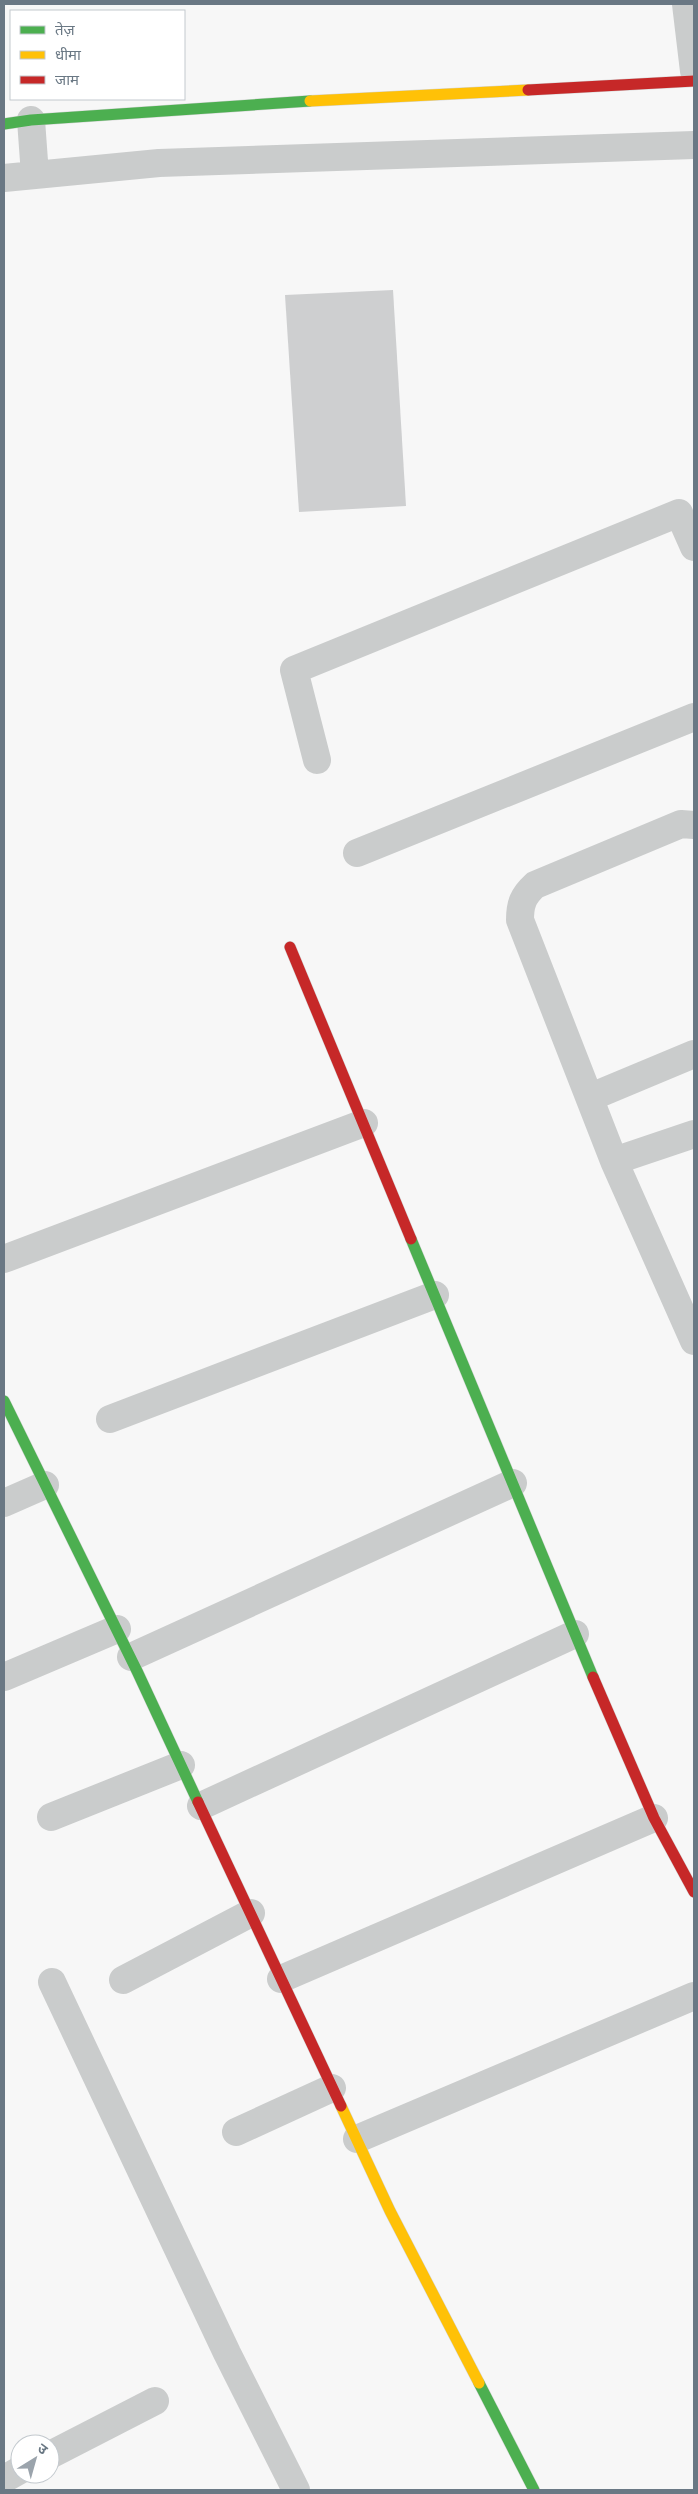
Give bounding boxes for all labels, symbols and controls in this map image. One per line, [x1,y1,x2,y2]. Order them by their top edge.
legend [10,10,185,100]
text: तेज़ [55,19,76,39]
text: धीमा [55,44,82,64]
text: जाम [55,69,80,89]
north arrow [10,2434,60,2484]
text: उ [34,2438,53,2459]

